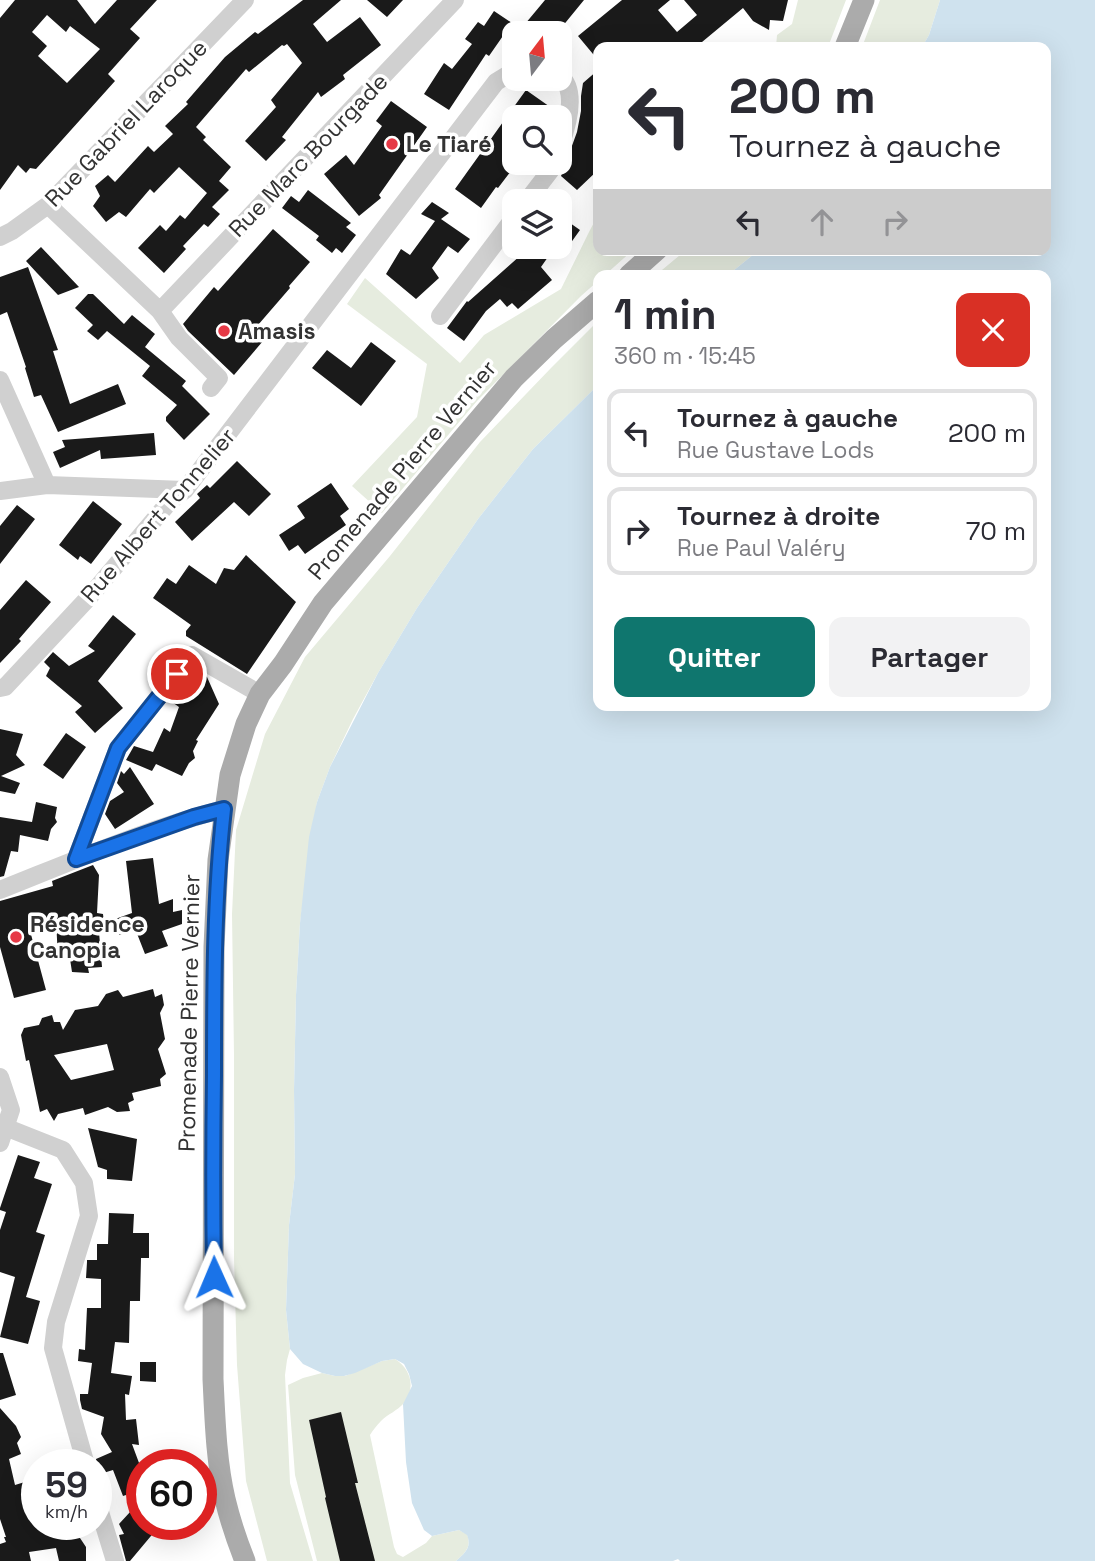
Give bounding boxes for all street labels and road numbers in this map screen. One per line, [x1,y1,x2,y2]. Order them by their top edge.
street label: Rue Gabriel Laroque [38,33,214,213]
street label: Rue Marc Bourgade [222,67,394,243]
street label: Promenade Pierre Vernier [301,354,503,586]
street label: Rue Albert Tonnelier [74,421,242,609]
street label: Promenade Pierre Vernier [172,874,206,1152]

